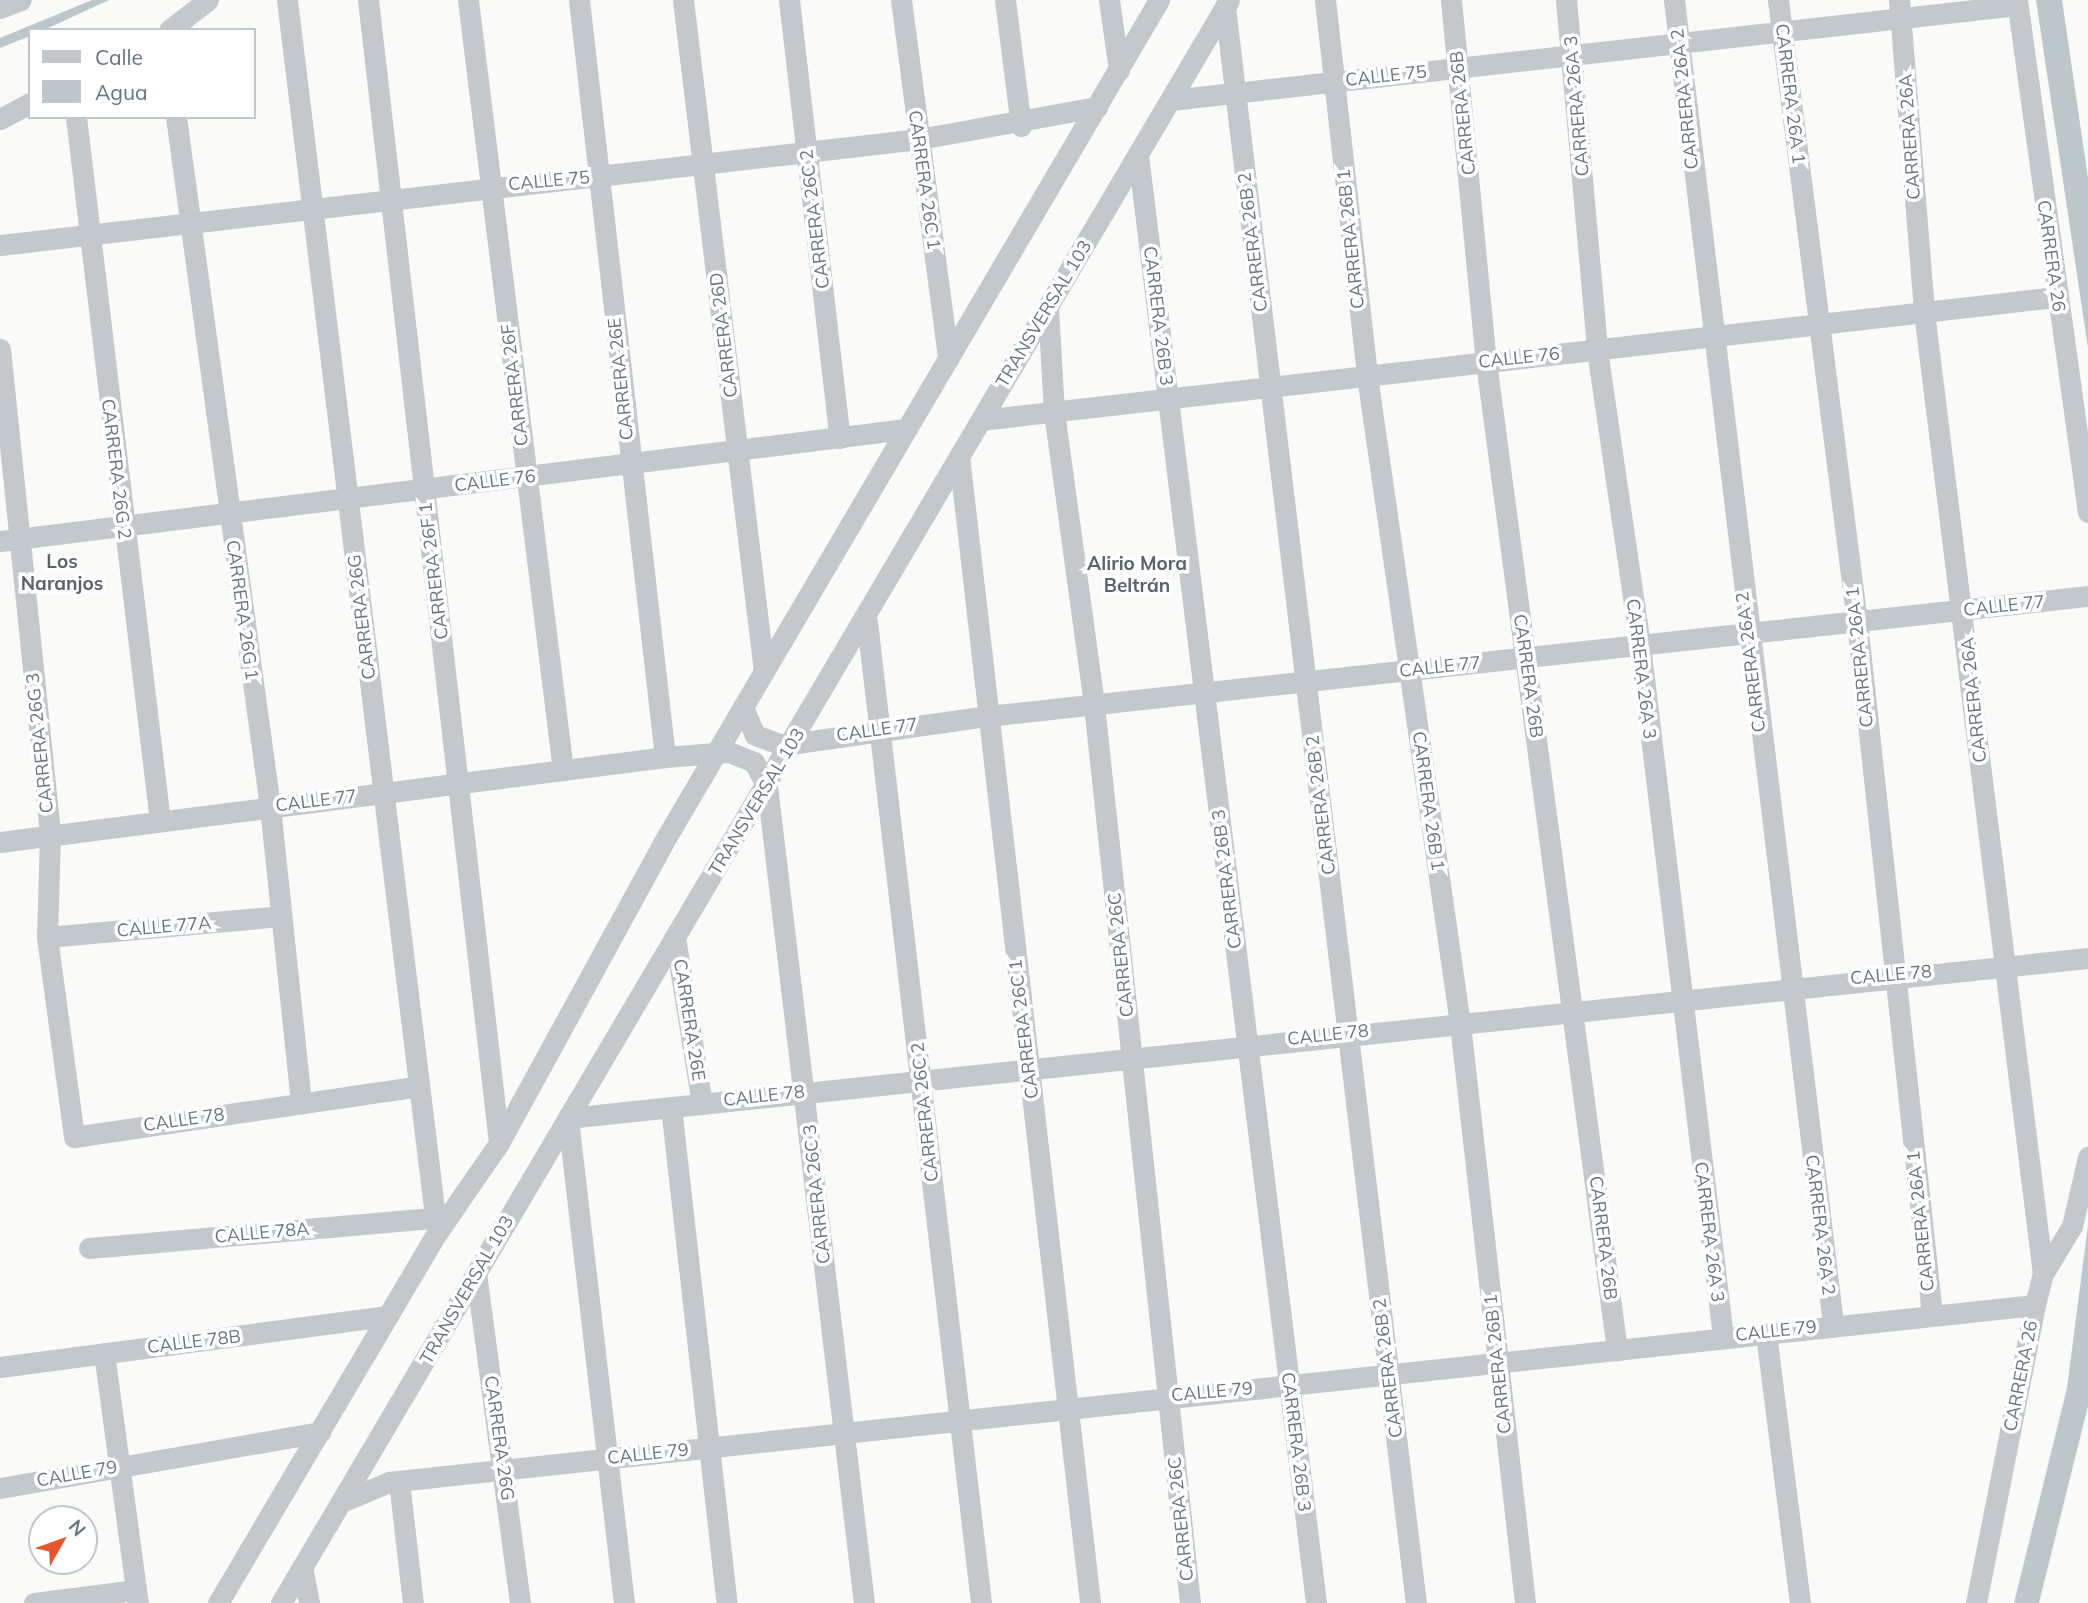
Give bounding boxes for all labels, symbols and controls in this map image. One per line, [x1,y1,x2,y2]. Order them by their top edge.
street label: CARRERA 26A 1 [1771,23,1809,165]
legend [28,28,256,119]
street label: CARRERA 26A 2 [1667,28,1703,170]
street label: CARRERA 26A 3 [1560,35,1594,177]
text: Calle [95,44,143,70]
street label: CARRERA 26B [1446,50,1480,176]
street label: CALLE 75 [1344,61,1428,91]
street label: CARRERA 26A [1895,74,1925,200]
text: Agua [95,79,148,105]
street label: CARRERA 26C 1 [904,109,944,251]
street label: CARRERA 26C 2 [796,148,834,290]
street label: CALLE 75 [507,167,591,195]
street label: CARRERA 26B 1 [1333,168,1369,310]
street label: CARRERA 26B 2 [1234,171,1272,313]
street label: CARRERA 26 [2032,199,2070,313]
street label: TRANSVERSAL 103 [992,237,1096,391]
street label: CARRERA 26B 3 [1139,245,1177,387]
street label: CARRERA 26D [706,271,742,399]
street label: CARRERA 26E [604,317,638,441]
street label: CARRERA 26F [497,323,533,447]
street label: CALLE 76 [1477,343,1561,373]
street label: CARRERA 26G 2 [97,398,135,540]
street label: CALLE 76 [453,465,537,497]
street label: CARRERA 26F 1 [415,501,453,641]
street label: CARRERA 26G 1 [221,539,263,681]
district label: Los Naranjos [21,551,103,595]
street label: CARRERA 26G [344,553,380,681]
district label: Alirio Mora Beltrán [1087,553,1187,597]
street label: CARRERA 26A 1 [1842,586,1878,728]
street label: CARRERA 26A 2 [1732,591,1770,733]
street label: CALLE 77 [1962,591,2046,621]
street label: CARRERA 26A 3 [1622,598,1660,740]
street label: CARRERA 26B [1509,613,1547,739]
street label: CARRERA 26A [1957,636,1991,764]
street label: CALLE 77 [1398,652,1482,682]
street label: CARRERA 26G 3 [22,672,58,814]
street label: CALLE 77 [835,714,919,746]
street label: TRANSVERSAL 103 [705,725,809,879]
street label: CARRERA 26B 1 [1408,730,1448,872]
street label: CARRERA 26B 2 [1302,734,1340,876]
street label: CALLE 77 [274,785,358,817]
street label: CARRERA 26B 3 [1208,808,1246,950]
street label: CARRERA 26C [1104,892,1138,1018]
street label: CALLE 77A [116,912,212,942]
street label: CARRERA 26E [669,958,709,1082]
street label: CARRERA 26C 1 [1005,958,1043,1100]
street label: CALLE 78 [1849,961,1933,989]
street label: CALLE 78 [1286,1020,1370,1050]
street label: CARRERA 26C 2 [907,1041,943,1183]
street label: CALLE 78 [722,1081,806,1111]
street label: CALLE 78 [142,1104,226,1136]
street label: CARRERA 26C 3 [799,1123,835,1265]
street label: CARRERA 26A 1 [1903,1150,1939,1292]
street label: CARRERA 26A 2 [1801,1154,1839,1296]
street label: CARRERA 26A 3 [1690,1161,1728,1303]
street label: CARRERA 26B [1585,1175,1621,1301]
street label: TRANSVERSAL 103 [416,1212,518,1368]
street label: CALLE 78A [214,1218,310,1248]
street label: CARRERA 26B 1 [1480,1293,1516,1435]
street label: CARRERA 26B 2 [1369,1297,1407,1439]
street label: CALLE 79 [1734,1316,1818,1346]
street label: CARRERA 26 [2000,1319,2042,1433]
street label: CALLE 78B [146,1326,242,1358]
street label: CARRERA 26B 3 [1277,1371,1315,1513]
street label: CARRERA 26G [480,1374,518,1502]
street label: CALLE 79 [1170,1378,1254,1406]
street label: CALLE 79 [606,1439,690,1469]
street label: CALLE 79 [35,1456,119,1492]
street label: CARRERA 26C [1164,1456,1198,1582]
north arrow [28,1505,98,1575]
text: N [64,1515,91,1541]

